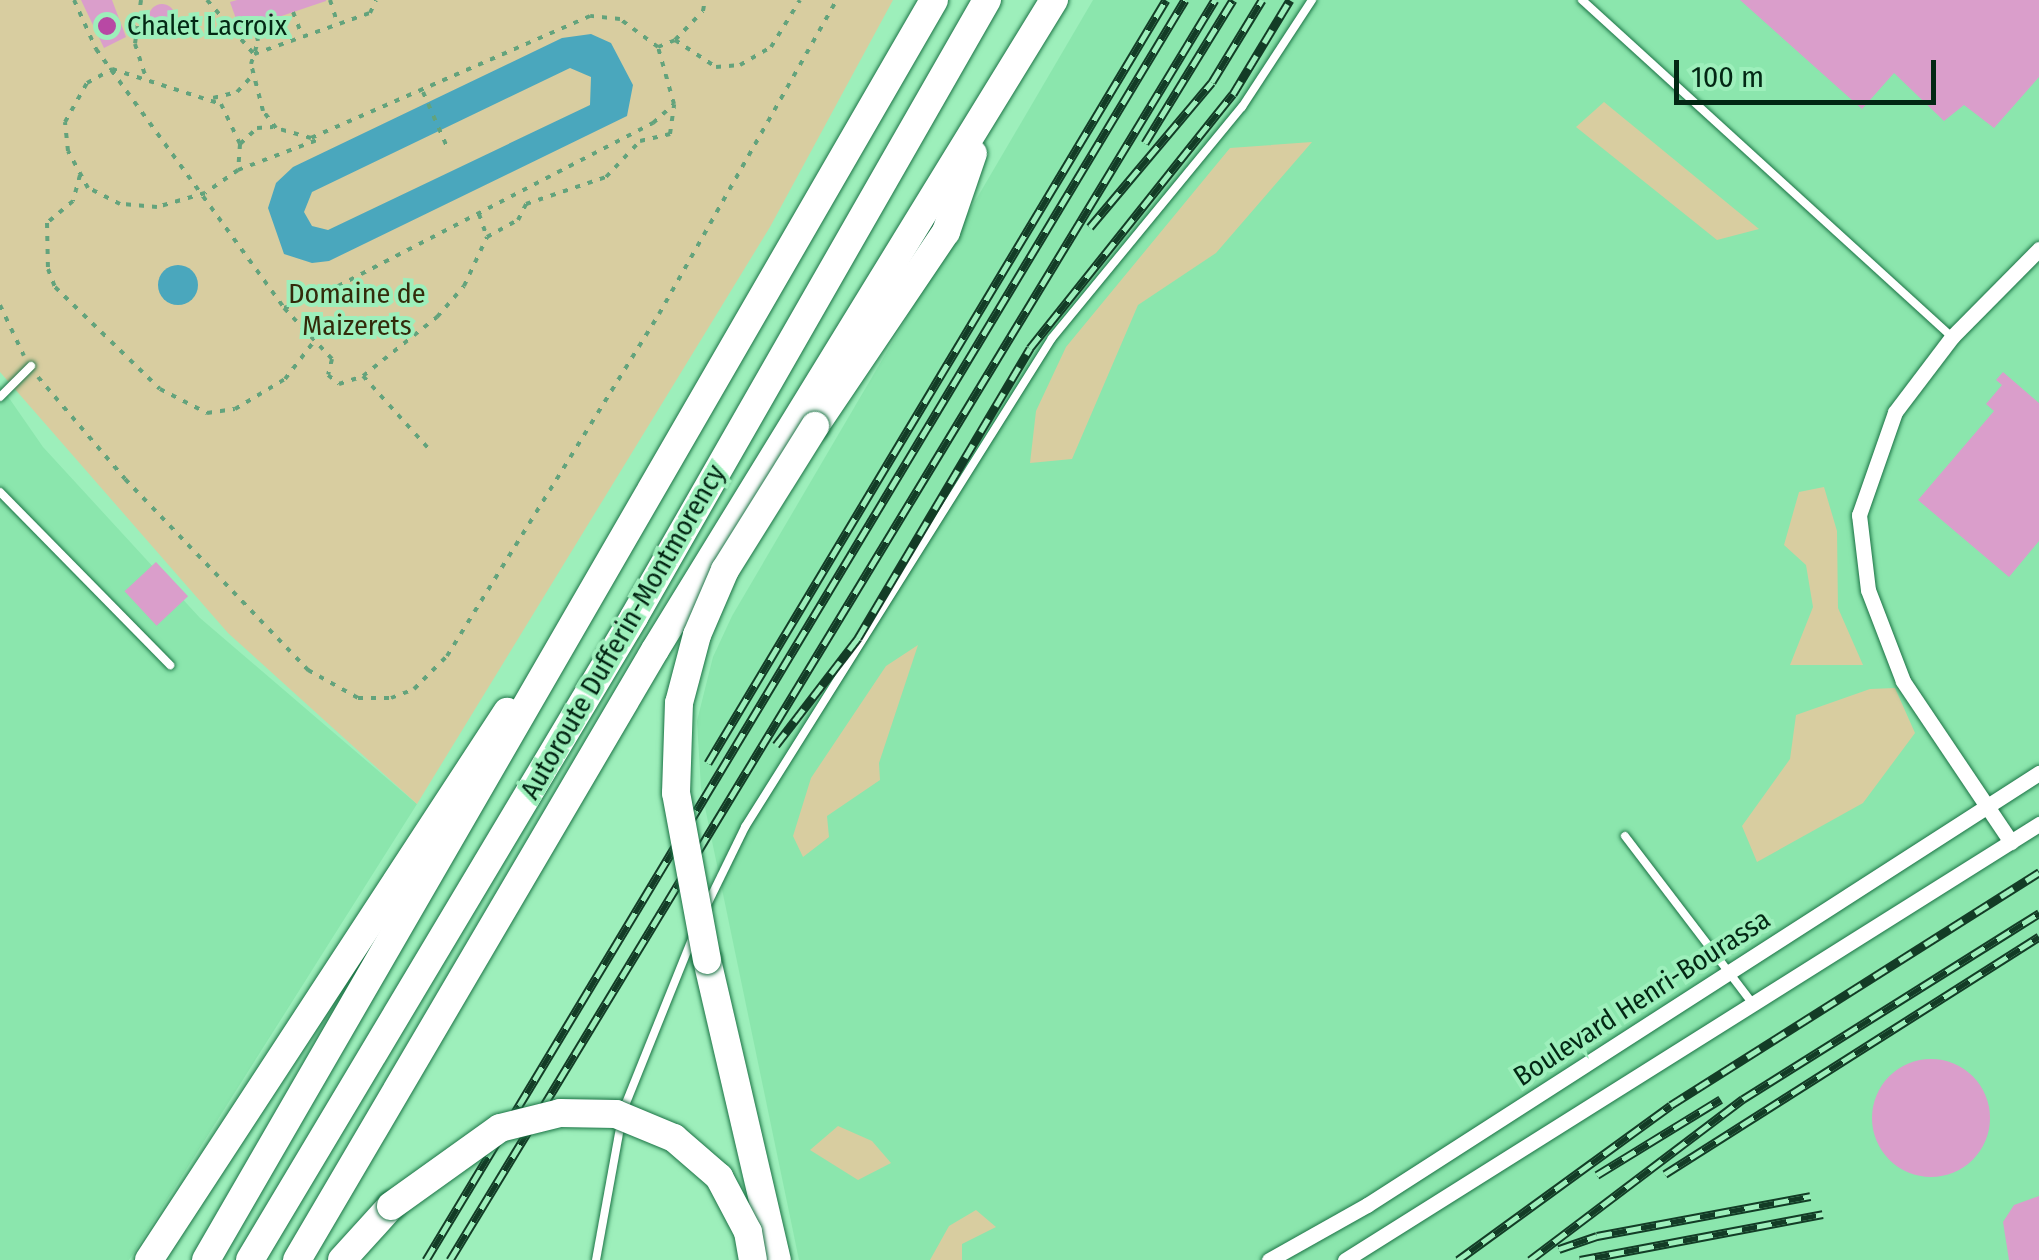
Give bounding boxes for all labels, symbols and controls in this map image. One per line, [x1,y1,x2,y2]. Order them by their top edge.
place label: Chalet Lacroix [127,9,287,43]
marker: Chalet Lacroix [96,15,118,37]
scale bar [1679,40,1942,102]
text: 100 m [1691,59,1764,95]
park label: Domaine de Maizerets [288,277,426,343]
street label: Autoroute Dufferin-Montmorency [513,459,733,805]
street label: Boulevard Henri-Bourassa [1507,902,1777,1094]

